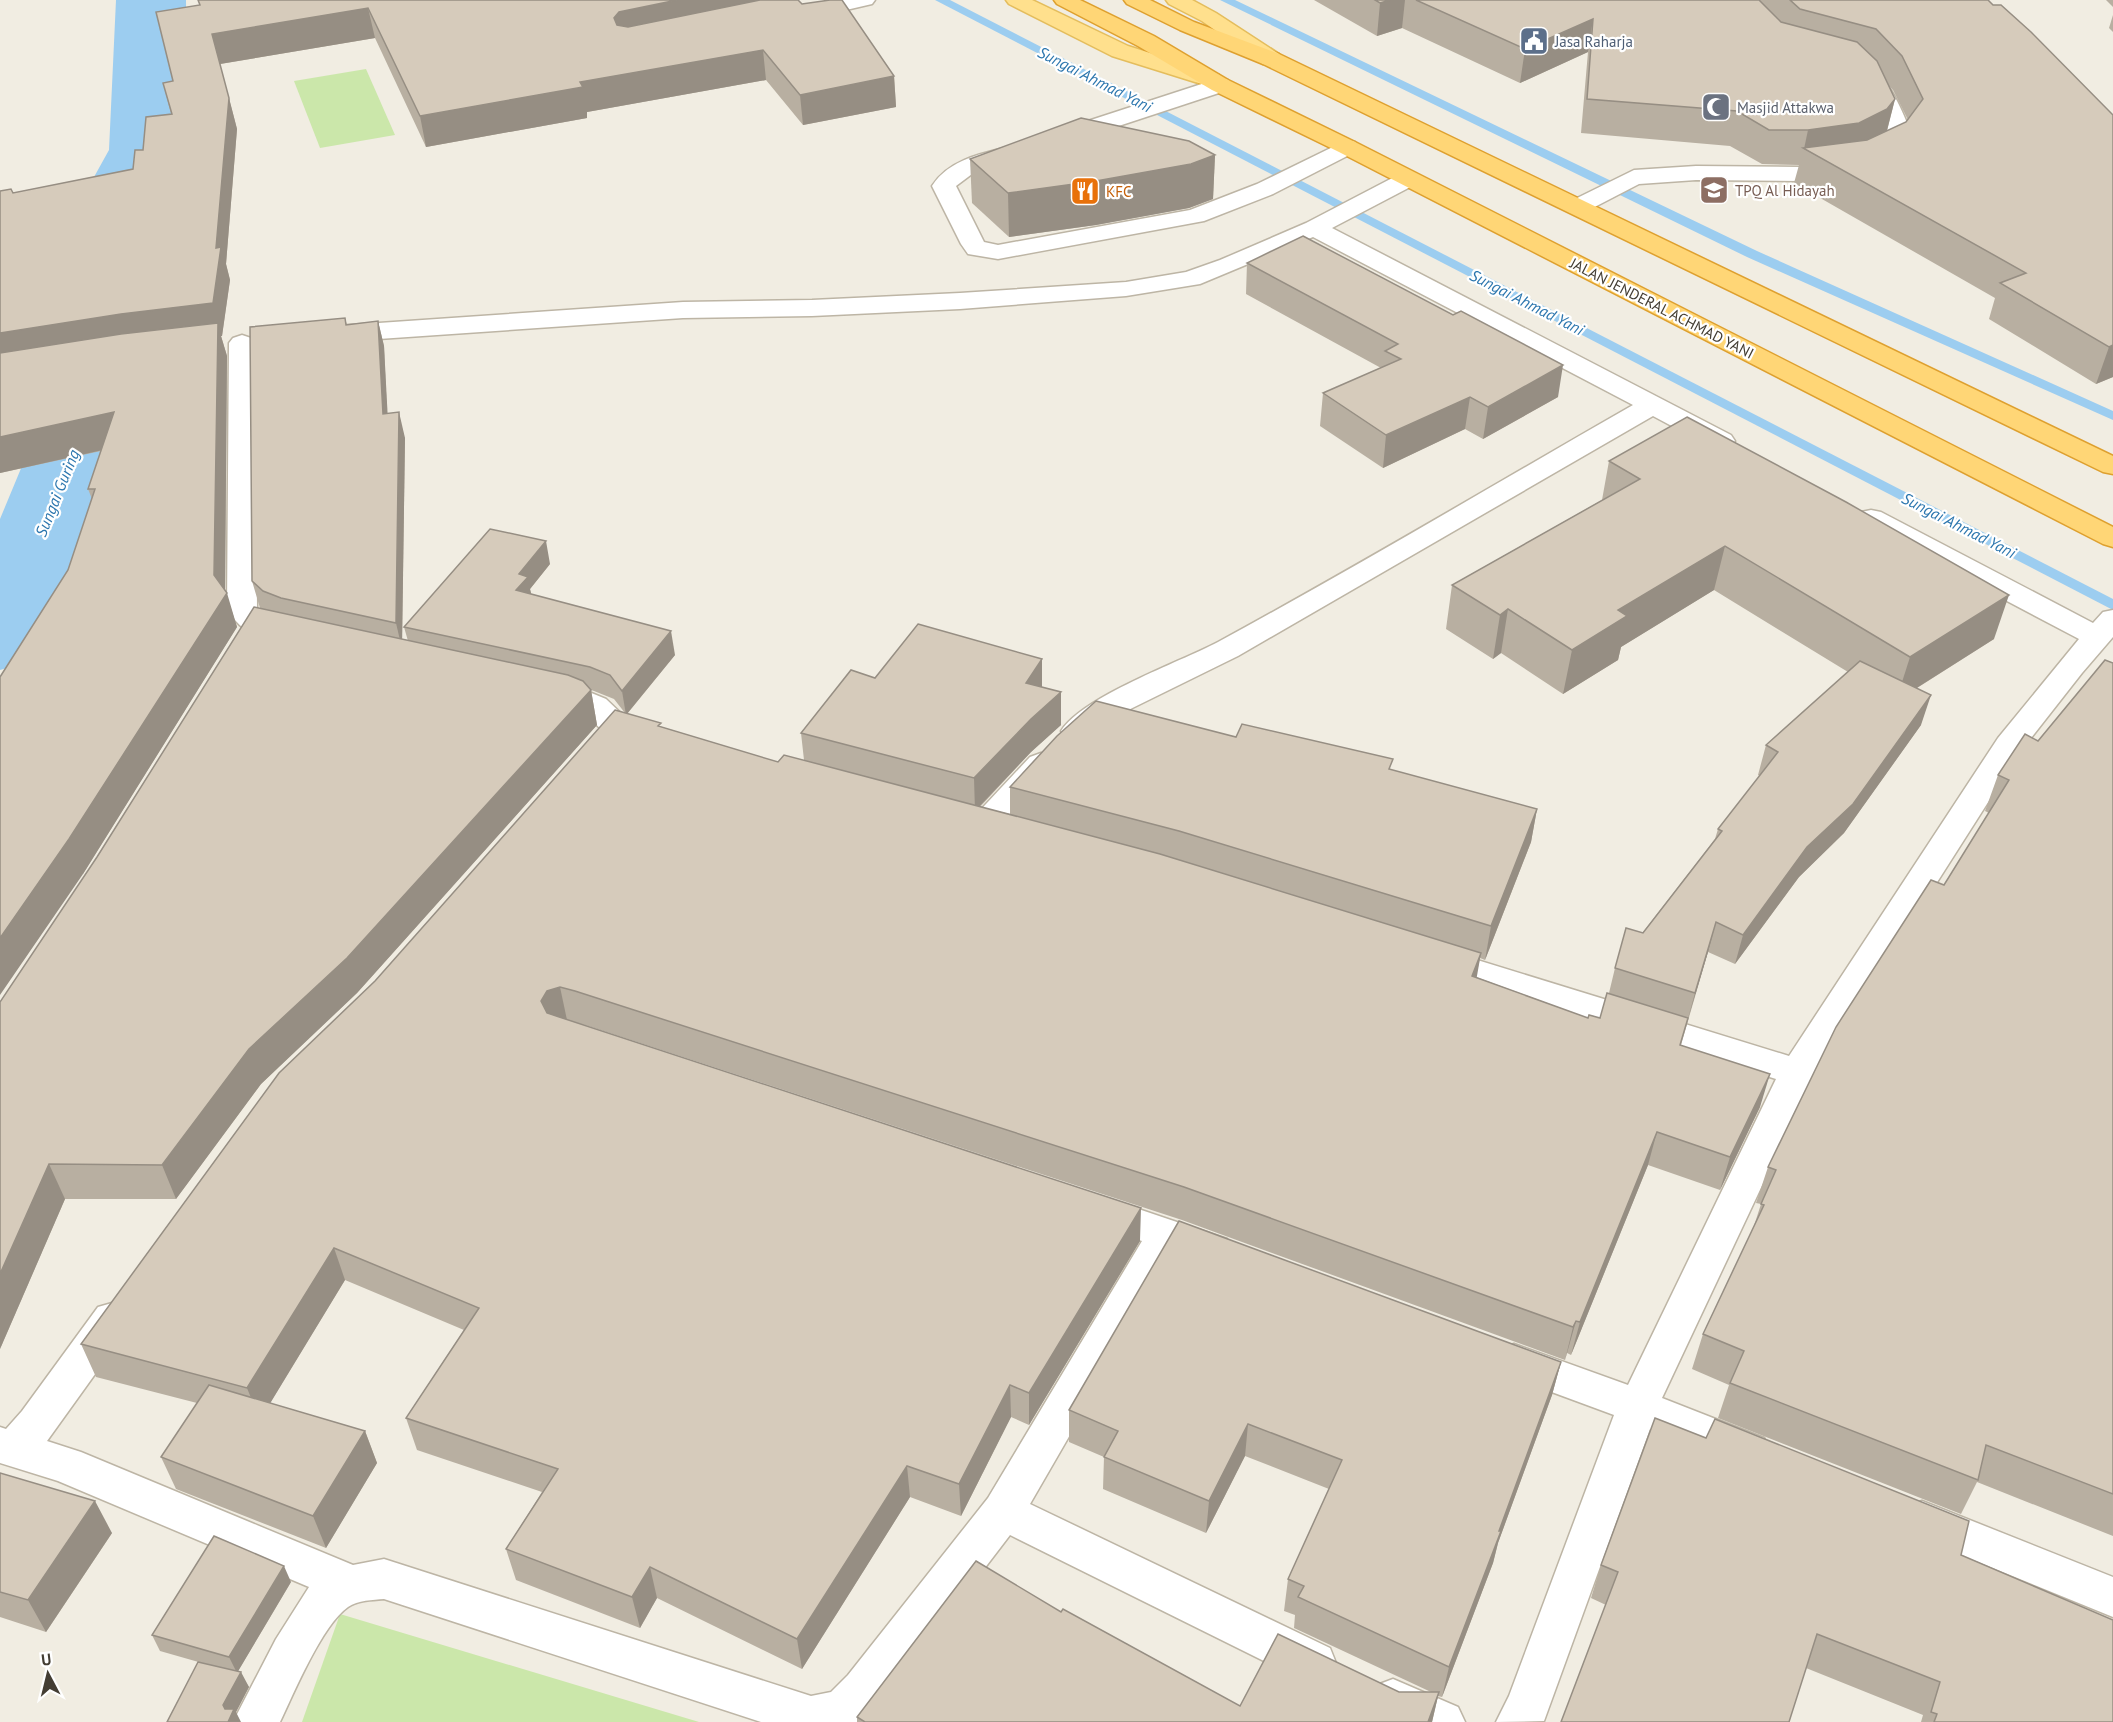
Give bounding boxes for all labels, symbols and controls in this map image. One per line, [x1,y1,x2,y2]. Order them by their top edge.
public building icon: Jasa Raharja [1518,25,1550,57]
place label: Jasa Raharja [1554,32,1633,51]
water label: Sungai Ahmad Yani [1035,42,1156,117]
mosque icon: Masjid Attakwa [1700,91,1732,123]
place label: Masjid Attakwa [1737,98,1834,117]
school or university icon: TPQ Al Hidayah [1698,174,1730,206]
restaurant icon: KFC [1069,175,1101,207]
place label: TPQ Al Hidayah [1735,181,1835,200]
place label: KFC [1106,182,1131,201]
street label: JALAN JENDERAL ACHMAD YANI [1566,253,1757,363]
water label: Sungai Ahmad Yani [1467,265,1588,340]
water label: Sungai Guring [30,447,84,539]
water label: Sungai Ahmad Yani [1899,488,2020,563]
north arrow [18,1644,78,1704]
text: U [40,1649,52,1670]

